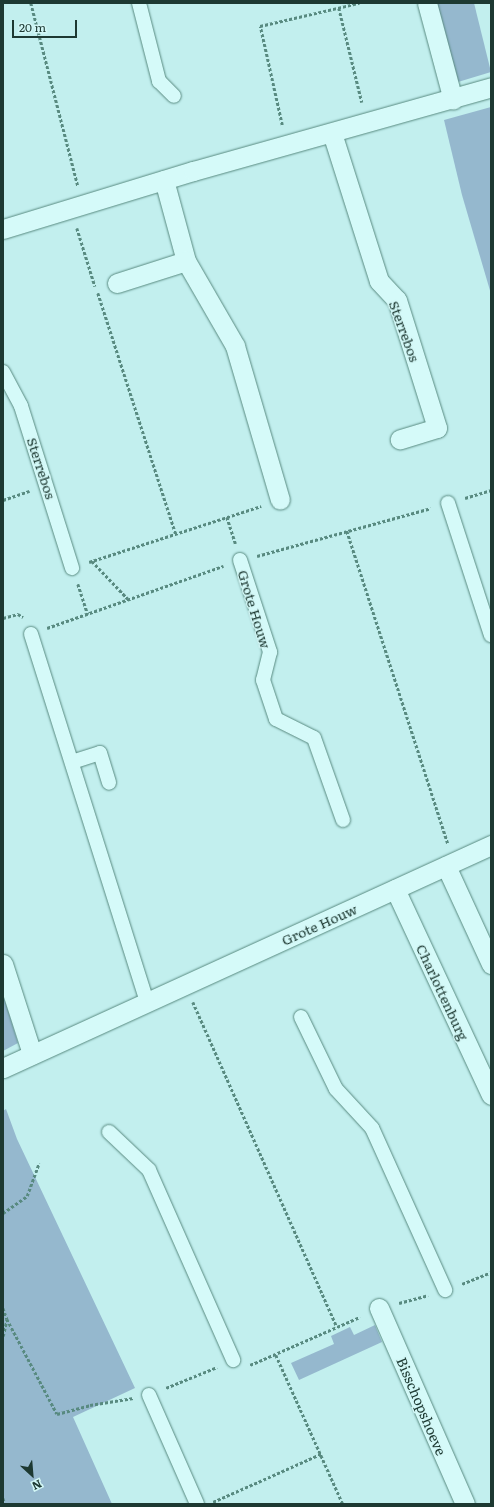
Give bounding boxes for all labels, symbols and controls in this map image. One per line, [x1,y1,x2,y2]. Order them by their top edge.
scale bar [14,12,79,38]
text: 20 m [19,18,46,36]
street label: Sterrebos [386,298,424,364]
street label: Sterrebos [24,435,60,501]
street label: Grote Houw [235,568,275,650]
street label: Grote Houw [279,900,359,948]
street label: Charlottenburg [413,941,473,1043]
street label: Bisschopshoeve [394,1354,450,1458]
north arrow [12,1455,52,1495]
text: N [30,1477,45,1495]

